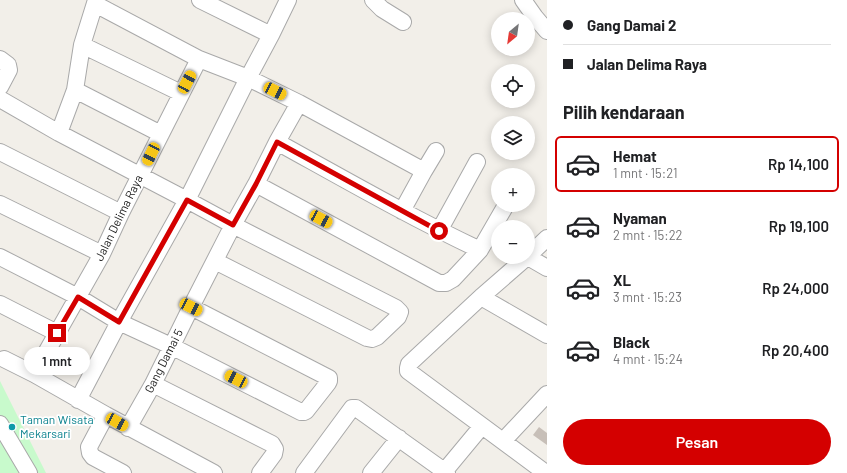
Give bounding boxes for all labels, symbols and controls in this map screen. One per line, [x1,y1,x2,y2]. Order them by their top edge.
north arrow [491,12,535,56]
map controls [491,12,535,264]
text: Gang Damai 2 [587,16,676,34]
text: Jalan Delima Raya [587,55,707,73]
button: locate [491,64,535,108]
car [176,69,198,95]
car [262,80,288,102]
text: Pilih kendaraan [563,101,684,123]
button: layers [491,116,535,160]
car [140,141,162,167]
icon: car [565,146,601,182]
text: Hemat [613,147,657,165]
text: Rp 14,100 [768,155,829,173]
text: 1 mnt · 15:21 [613,165,678,181]
button: + [491,168,535,212]
street label: Jalan Delima Raya [91,172,145,263]
car [308,208,334,230]
icon: car [565,208,601,244]
text: Nyaman [613,209,667,227]
text: Rp 19,100 [769,217,829,235]
button: − [491,220,535,264]
route start [430,222,448,240]
text: 2 mnt · 15:22 [613,227,683,243]
icon: car [565,270,601,306]
text: XL [613,271,631,289]
text: Rp 24,000 [762,279,829,297]
text: 3 mnt · 15:23 [613,289,682,305]
car [178,296,204,318]
route end [48,324,66,342]
street label: Gang Damai 5 [141,326,185,395]
icon: car [565,332,601,368]
text: Black [613,333,650,351]
text: Rp 20,400 [762,341,829,359]
callout: 1 mnt [24,347,90,375]
text: 4 mnt · 15:24 [613,351,683,367]
text: 1 mnt [42,353,72,369]
car [223,368,249,390]
car [104,411,130,433]
place label: Taman Wisata Mekarsari [20,412,94,440]
button: Pesan [563,419,831,465]
marker: Taman Wisata Mekarsari [7,422,17,432]

